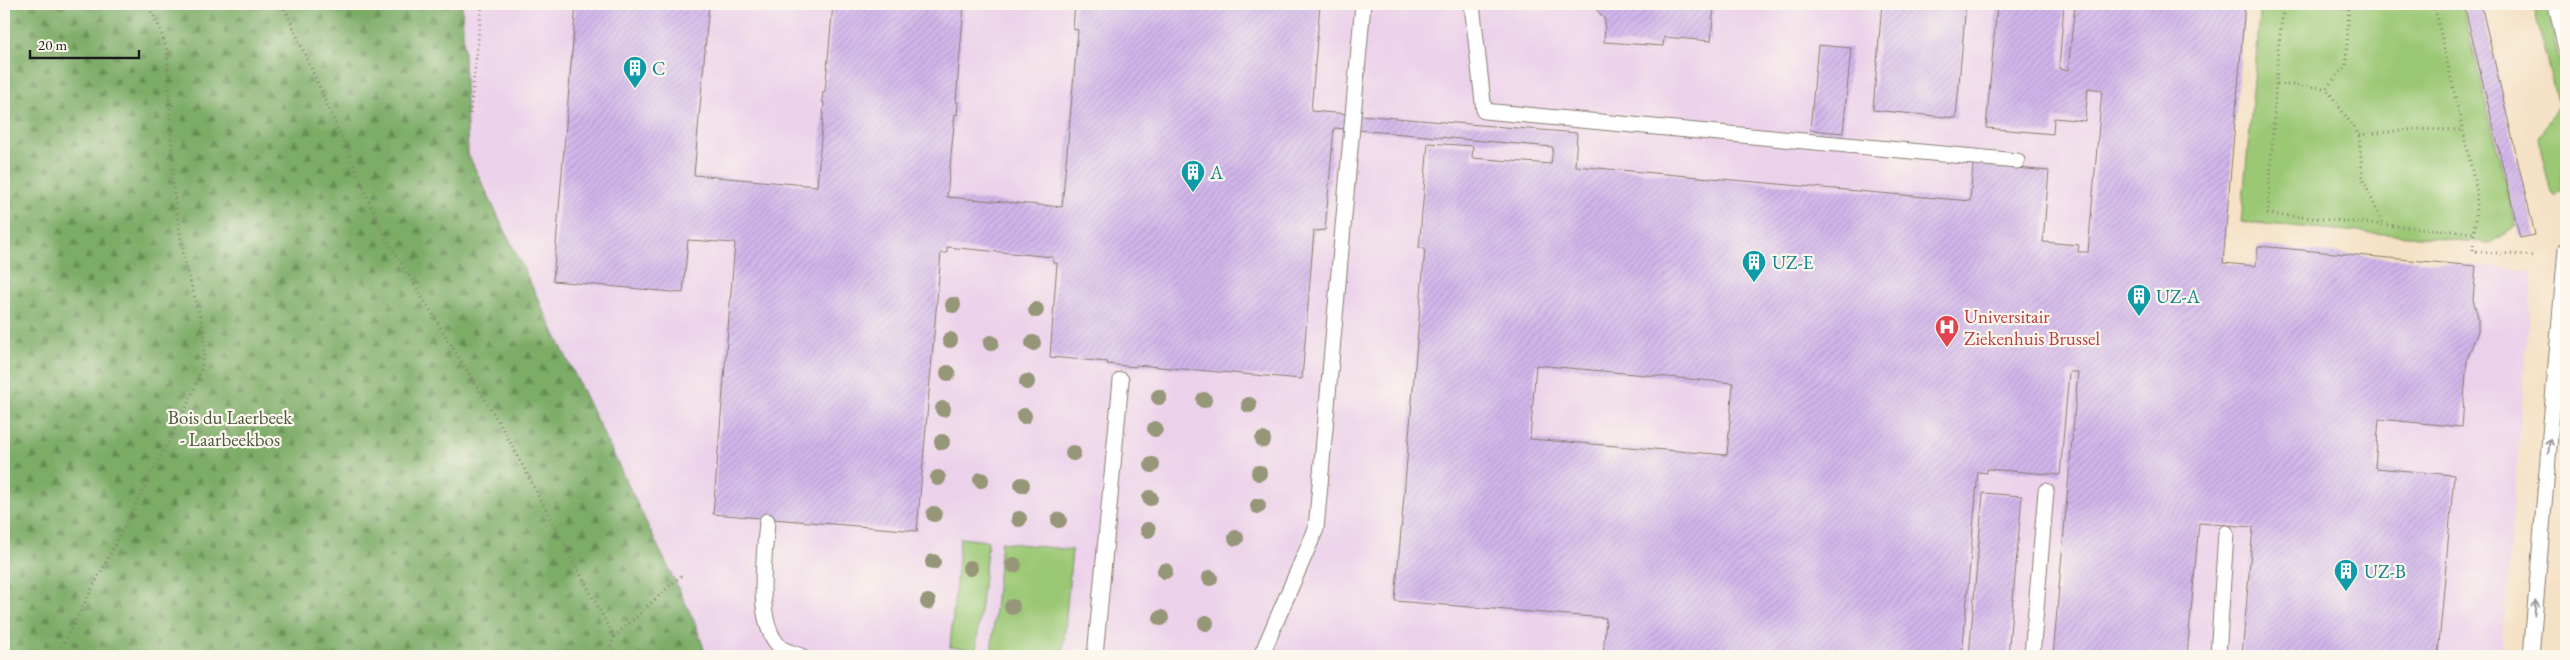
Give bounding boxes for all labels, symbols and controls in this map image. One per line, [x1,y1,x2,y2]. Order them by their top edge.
scale bar [30,28,139,60]
text: 20 m [38,35,67,54]
building icon: C [622,55,648,89]
place label: C [652,56,666,81]
building icon: A [1180,159,1206,193]
place label: A [1209,160,1224,185]
building icon: UZ-E [1741,249,1767,283]
place label: UZ-E [1772,250,1814,275]
building icon: UZ-A [2126,283,2152,317]
place label: UZ-A [2156,284,2201,309]
place label: Universitair Ziekenhuis Brussel [1964,304,2100,351]
hospital icon: Universitair Ziekenhuis Brussel [1934,314,1960,348]
park label: Bois du Laerbeek - Laarbeekbos [168,405,293,452]
one-way arrow [2544,438,2554,454]
building icon: UZ-B [2333,558,2359,592]
place label: UZ-B [2364,559,2406,584]
one-way arrow [2530,600,2540,616]

